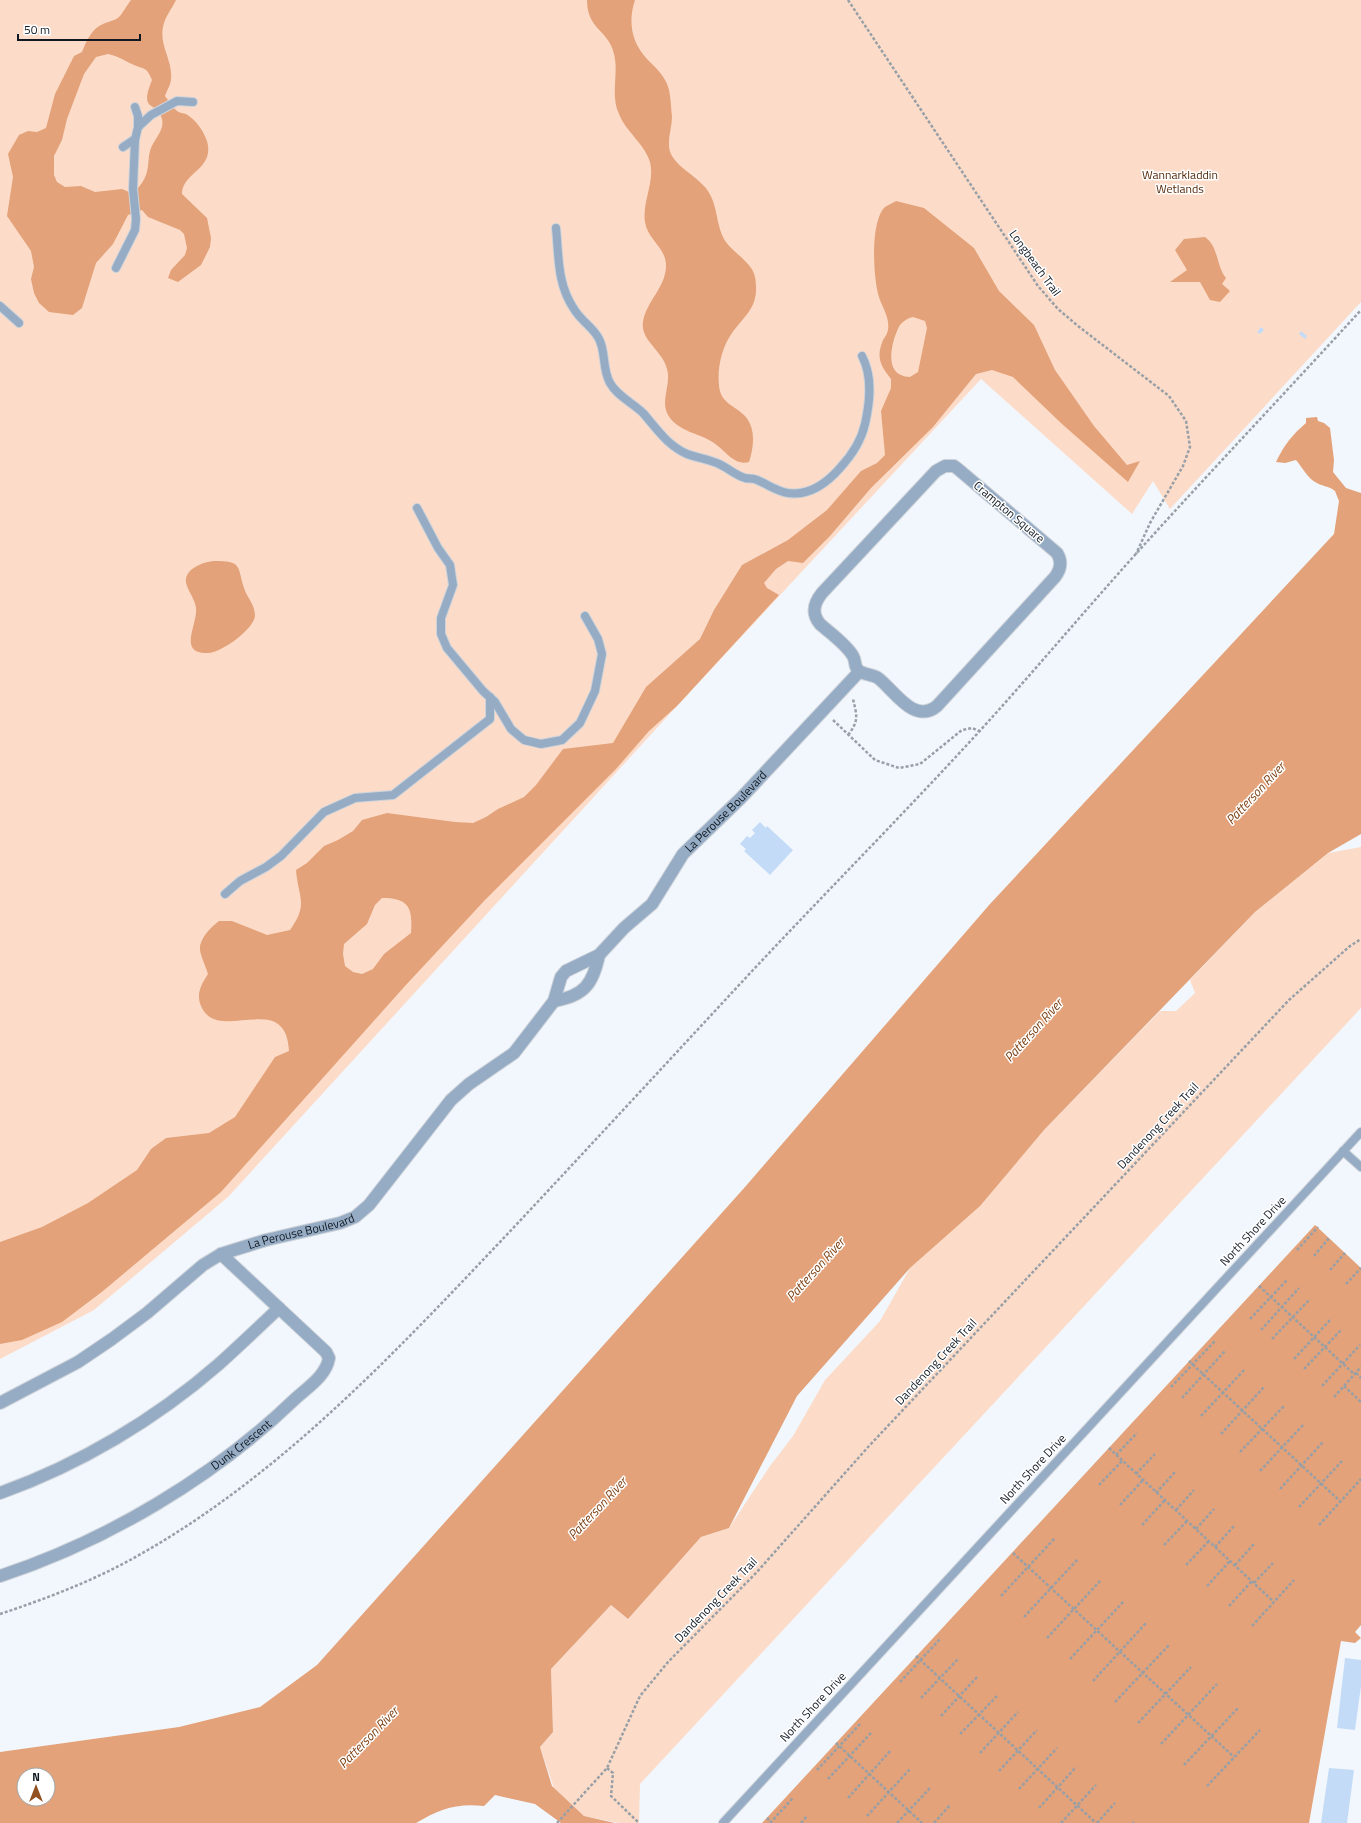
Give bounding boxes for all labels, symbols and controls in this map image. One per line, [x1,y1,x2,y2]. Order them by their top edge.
scale bar [18,16,140,42]
text: 50 m [24,20,50,39]
park label: Wannarkladdin Wetlands [1142,165,1218,198]
street label: Longbeach Trail [1005,225,1066,300]
street label: Crampton Square [970,476,1049,547]
water label: Patterson River [1221,756,1291,829]
street label: La Perouse Boulevard [680,766,771,857]
water label: Patterson River [999,992,1068,1066]
street label: Dandenong Creek Trail [1112,1078,1203,1173]
street label: North Shore Drive [1215,1191,1290,1270]
street label: La Perouse Boulevard [245,1208,357,1254]
water label: Patterson River [781,1231,850,1305]
street label: Dandenong Creek Trail [890,1314,981,1409]
street label: Dunk Crescent [207,1414,276,1475]
street label: North Shore Drive [995,1429,1070,1508]
water label: Patterson River [563,1471,633,1544]
street label: Dandenong Creek Trail [670,1553,762,1647]
street label: North Shore Drive [775,1667,850,1746]
water label: Patterson River [333,1700,404,1772]
north arrow [16,1767,56,1807]
text: N [32,1769,40,1785]

